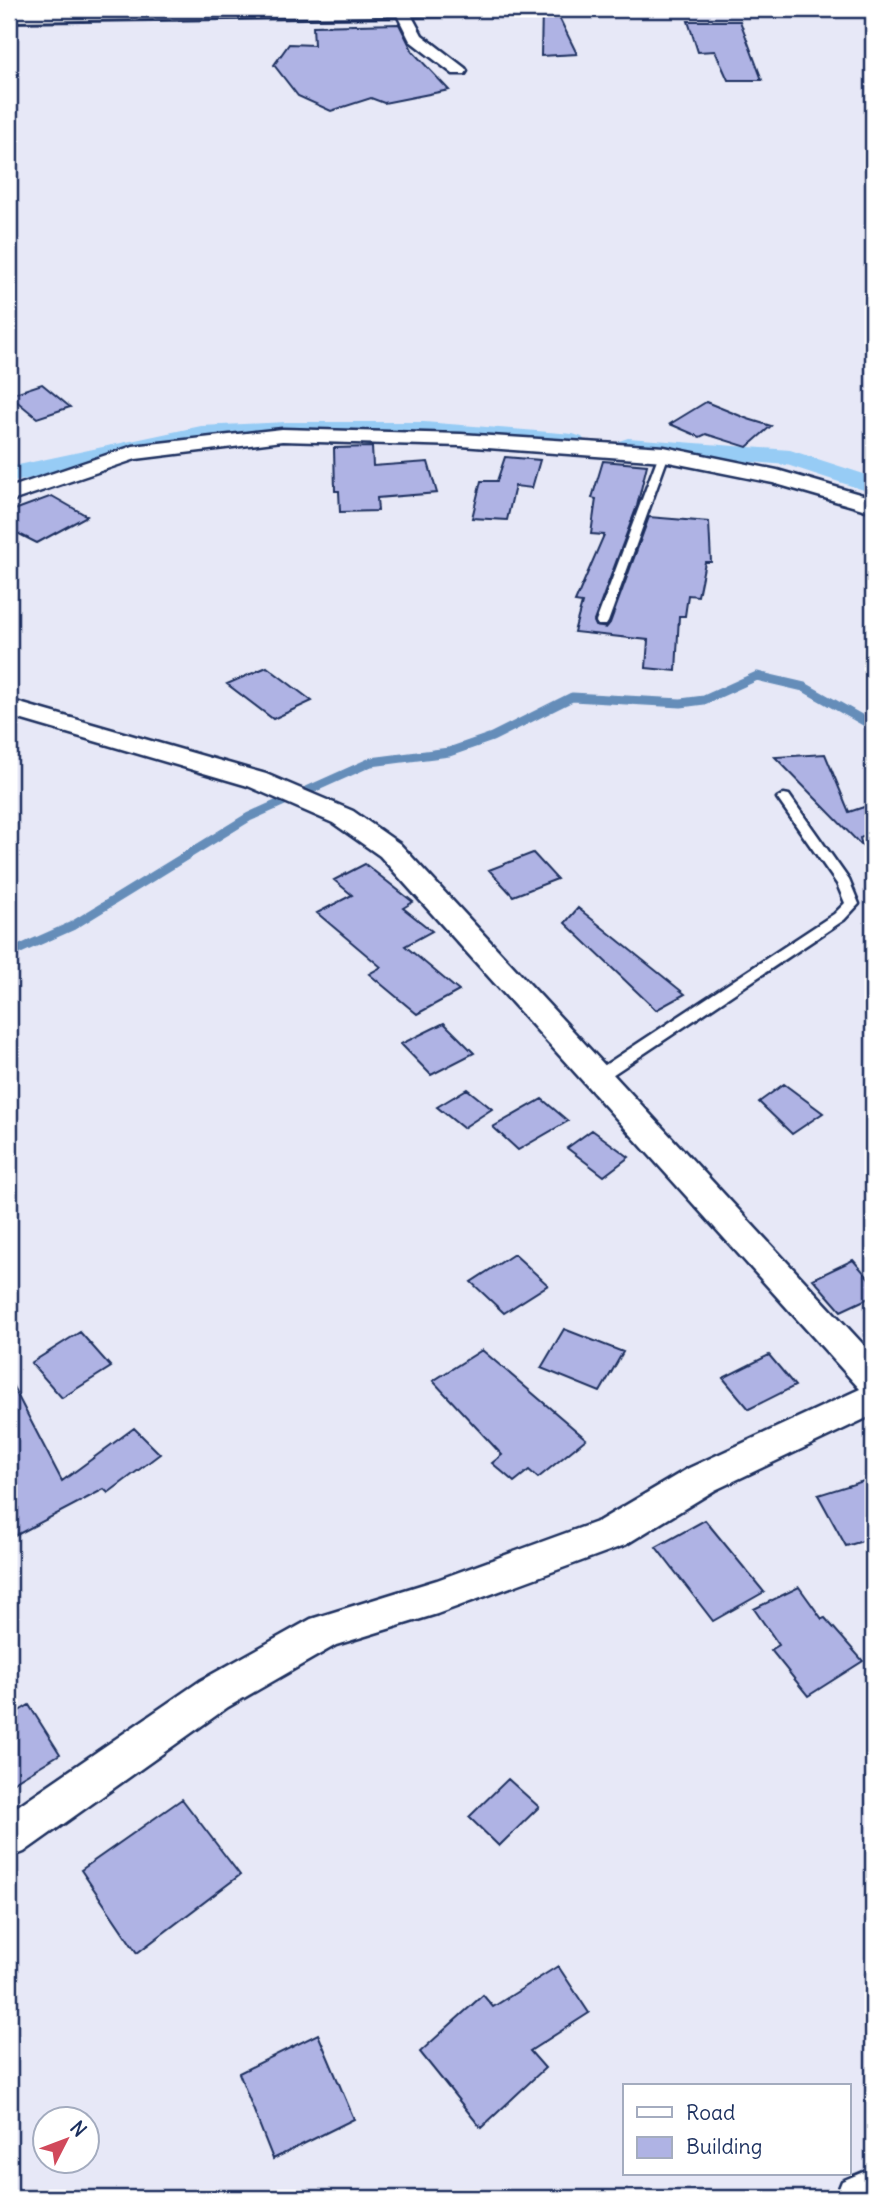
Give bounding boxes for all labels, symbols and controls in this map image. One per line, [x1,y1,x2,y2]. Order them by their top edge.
legend [623,2084,850,2176]
text: Road [686,2099,735,2126]
north arrow [32,2106,102,2176]
text: N [65,2116,92,2142]
text: Building [686,2133,762,2160]

